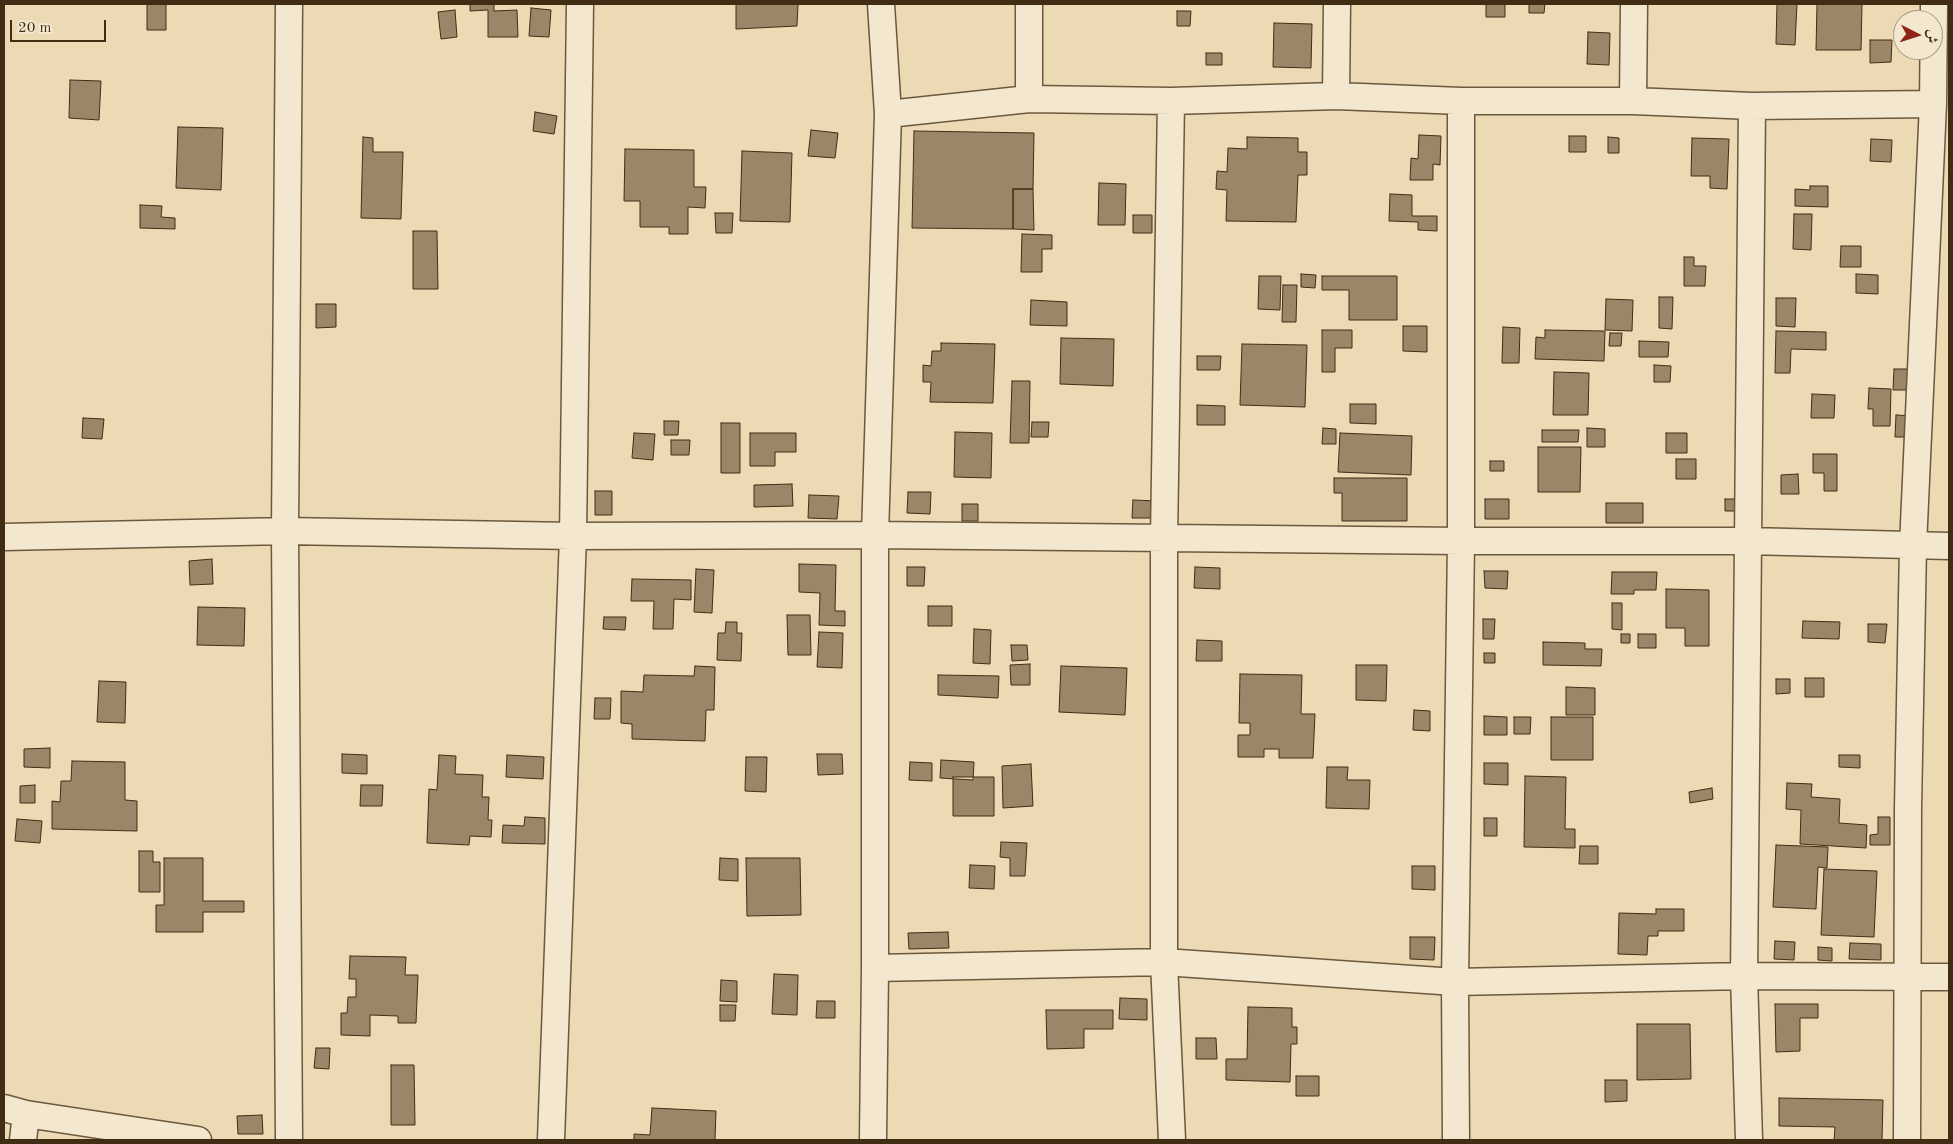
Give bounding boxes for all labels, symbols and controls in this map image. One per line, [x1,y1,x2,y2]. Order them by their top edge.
scale bar [12,10,109,42]
north arrow [1893,10,1943,60]
text: 20 m [18,21,52,36]
text: ش [1924,29,1940,44]

